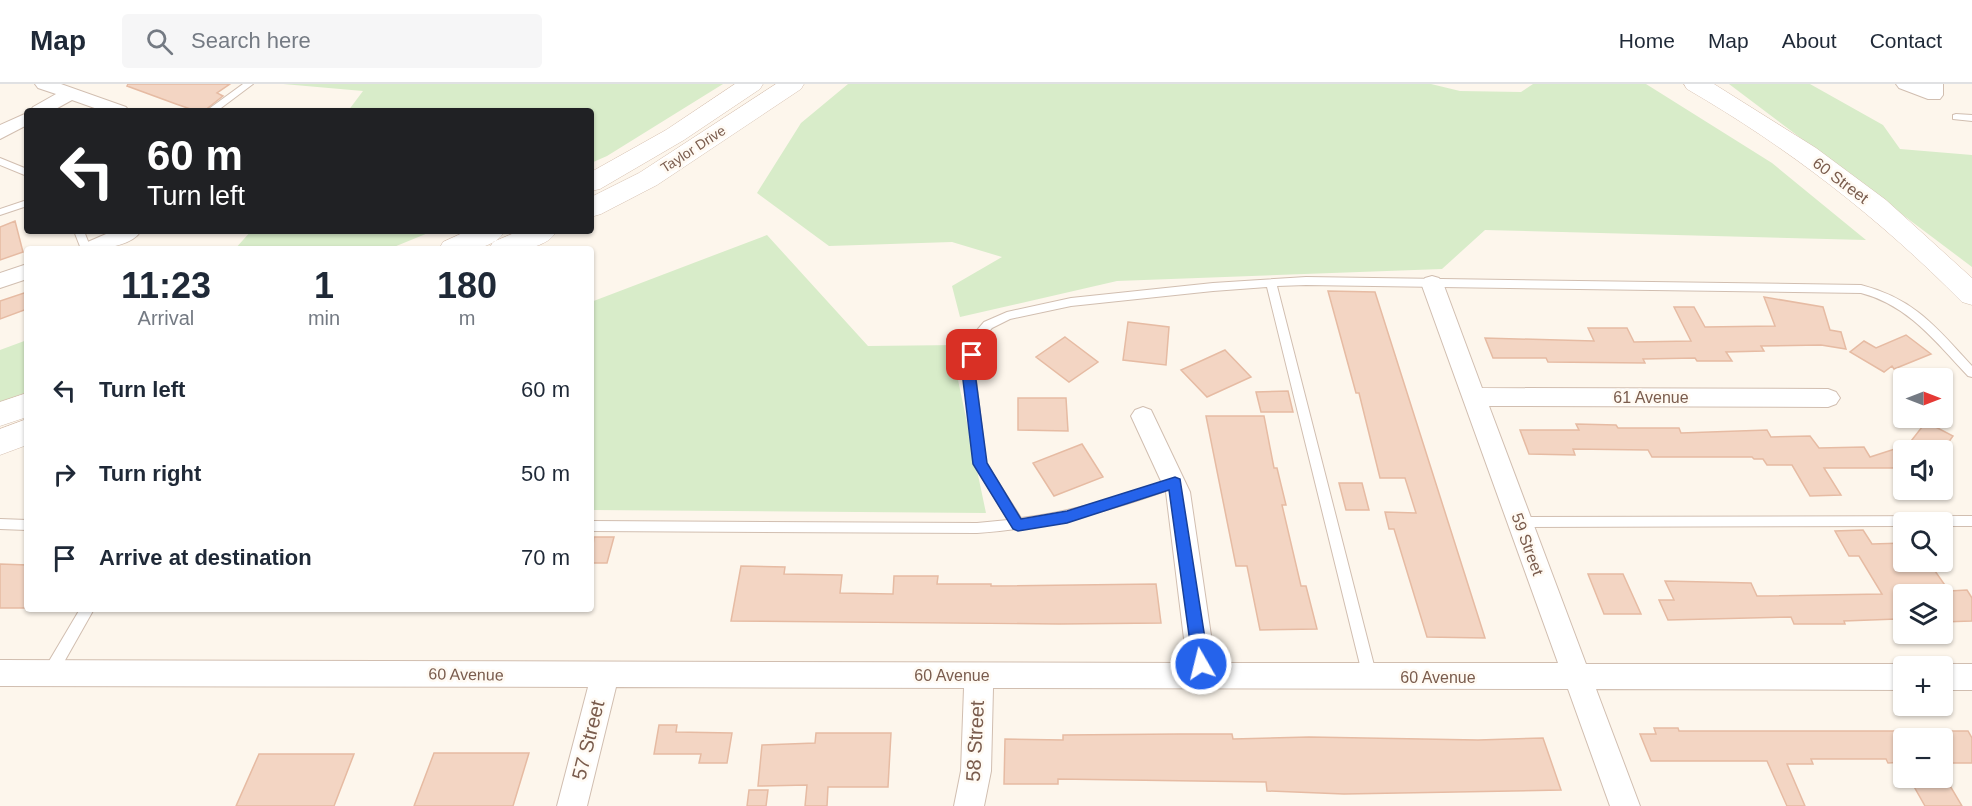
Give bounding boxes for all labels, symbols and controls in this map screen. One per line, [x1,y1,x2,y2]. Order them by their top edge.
search box [122,14,542,68]
text: Map [30,25,86,56]
icon: search [143,25,176,58]
text: Search here [191,28,311,53]
text: Home [1619,29,1675,52]
text: Map [1708,29,1749,52]
text: About [1782,29,1837,52]
text: Contact [1870,29,1942,52]
street label: Taylor Drive [658,122,729,176]
icon: left [48,132,126,210]
text: 60 m [147,132,243,179]
street label: 60 Street [1810,154,1872,207]
text: Turn left [147,181,245,211]
text: 11:23 [121,265,211,306]
text: 1 [314,265,334,306]
text: 180 [437,265,497,306]
text: Arrival [138,307,194,329]
text: min [308,307,340,329]
text: m [459,307,475,329]
pin [946,329,997,380]
icon: arrive [955,338,988,371]
north arrow [1893,368,1953,428]
map controls [1893,368,1953,788]
icon: left [48,374,81,407]
text: Turn left [99,377,185,402]
text: 60 m [521,377,570,402]
street label: 61 Avenue [1613,389,1689,406]
button: sound [1893,440,1953,500]
icon: right [48,458,81,491]
text: Turn right [99,461,201,486]
text: 50 m [521,461,570,486]
street label: 59 Street [1508,511,1547,578]
button: search [1893,512,1953,572]
icon: arrive [48,542,81,575]
text: Arrive at destination [99,545,312,570]
text: 70 m [521,545,570,570]
button: layers [1893,584,1953,644]
position arrow [1169,632,1233,696]
button: + [1893,656,1953,716]
street label: 60 Avenue [428,665,504,684]
street label: 60 Avenue [914,667,990,684]
street label: 60 Avenue [1400,669,1476,686]
street label: 57 Street [568,698,609,782]
street label: 58 Street [962,699,988,782]
button: − [1893,728,1953,788]

